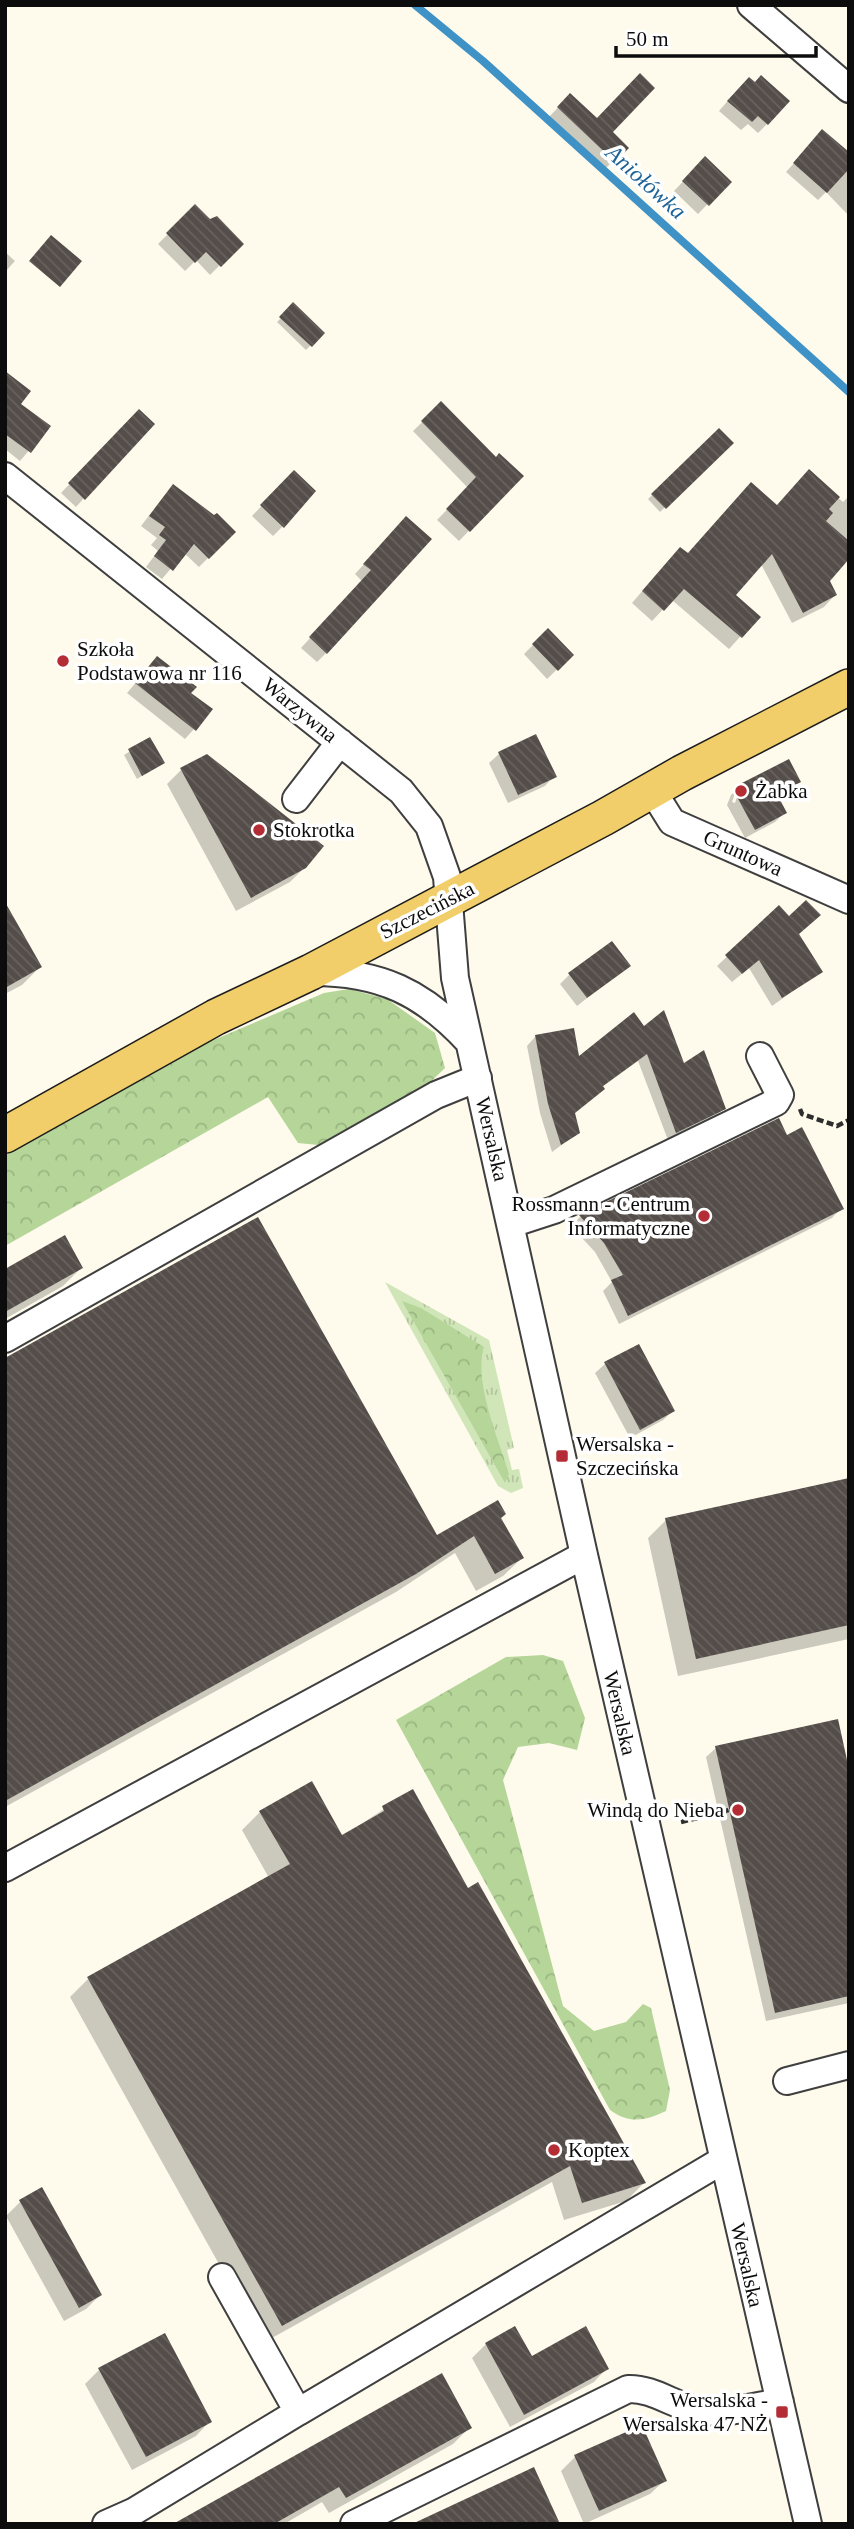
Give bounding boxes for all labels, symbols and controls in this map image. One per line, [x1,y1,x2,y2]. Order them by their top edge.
scale bar [616,14,816,58]
text: 50 m [626,27,669,51]
water label: Aniołówka [600,138,691,224]
place label: Szkoła Podstawowa nr 116 [77,637,242,685]
marker: Szkoła Podstawowa nr 116 [55,653,71,669]
street label: Warzywna [258,673,343,748]
place label: Żabka [755,779,808,803]
marker: Żabka [733,783,749,799]
place label: Stokrotka [273,818,355,842]
marker: Stokrotka [251,822,267,838]
street label: Gruntowa [700,825,787,881]
street label: Szczecińska [376,876,479,944]
street label: Wersalska [471,1095,513,1184]
place label: Rossmann - Centrum Informatyczne [512,1192,690,1240]
marker: Rossmann - Centrum Informatyczne [696,1208,712,1224]
place label: Wersalska - Szczecińska [576,1432,679,1480]
marker: Wersalska - Szczecińska [554,1448,570,1464]
street label: Wersalska [599,1669,641,1758]
place label: Windą do Nieba [587,1798,725,1822]
marker: Windą do Nieba [730,1802,746,1818]
place label: Koptex [568,2138,630,2162]
marker: Koptex [546,2142,562,2158]
street label: Wersalska [726,2221,768,2310]
place label: Wersalska - Wersalska 47 NŻ [623,2388,768,2436]
marker: Wersalska - Wersalska 47 NŻ [774,2404,790,2420]

